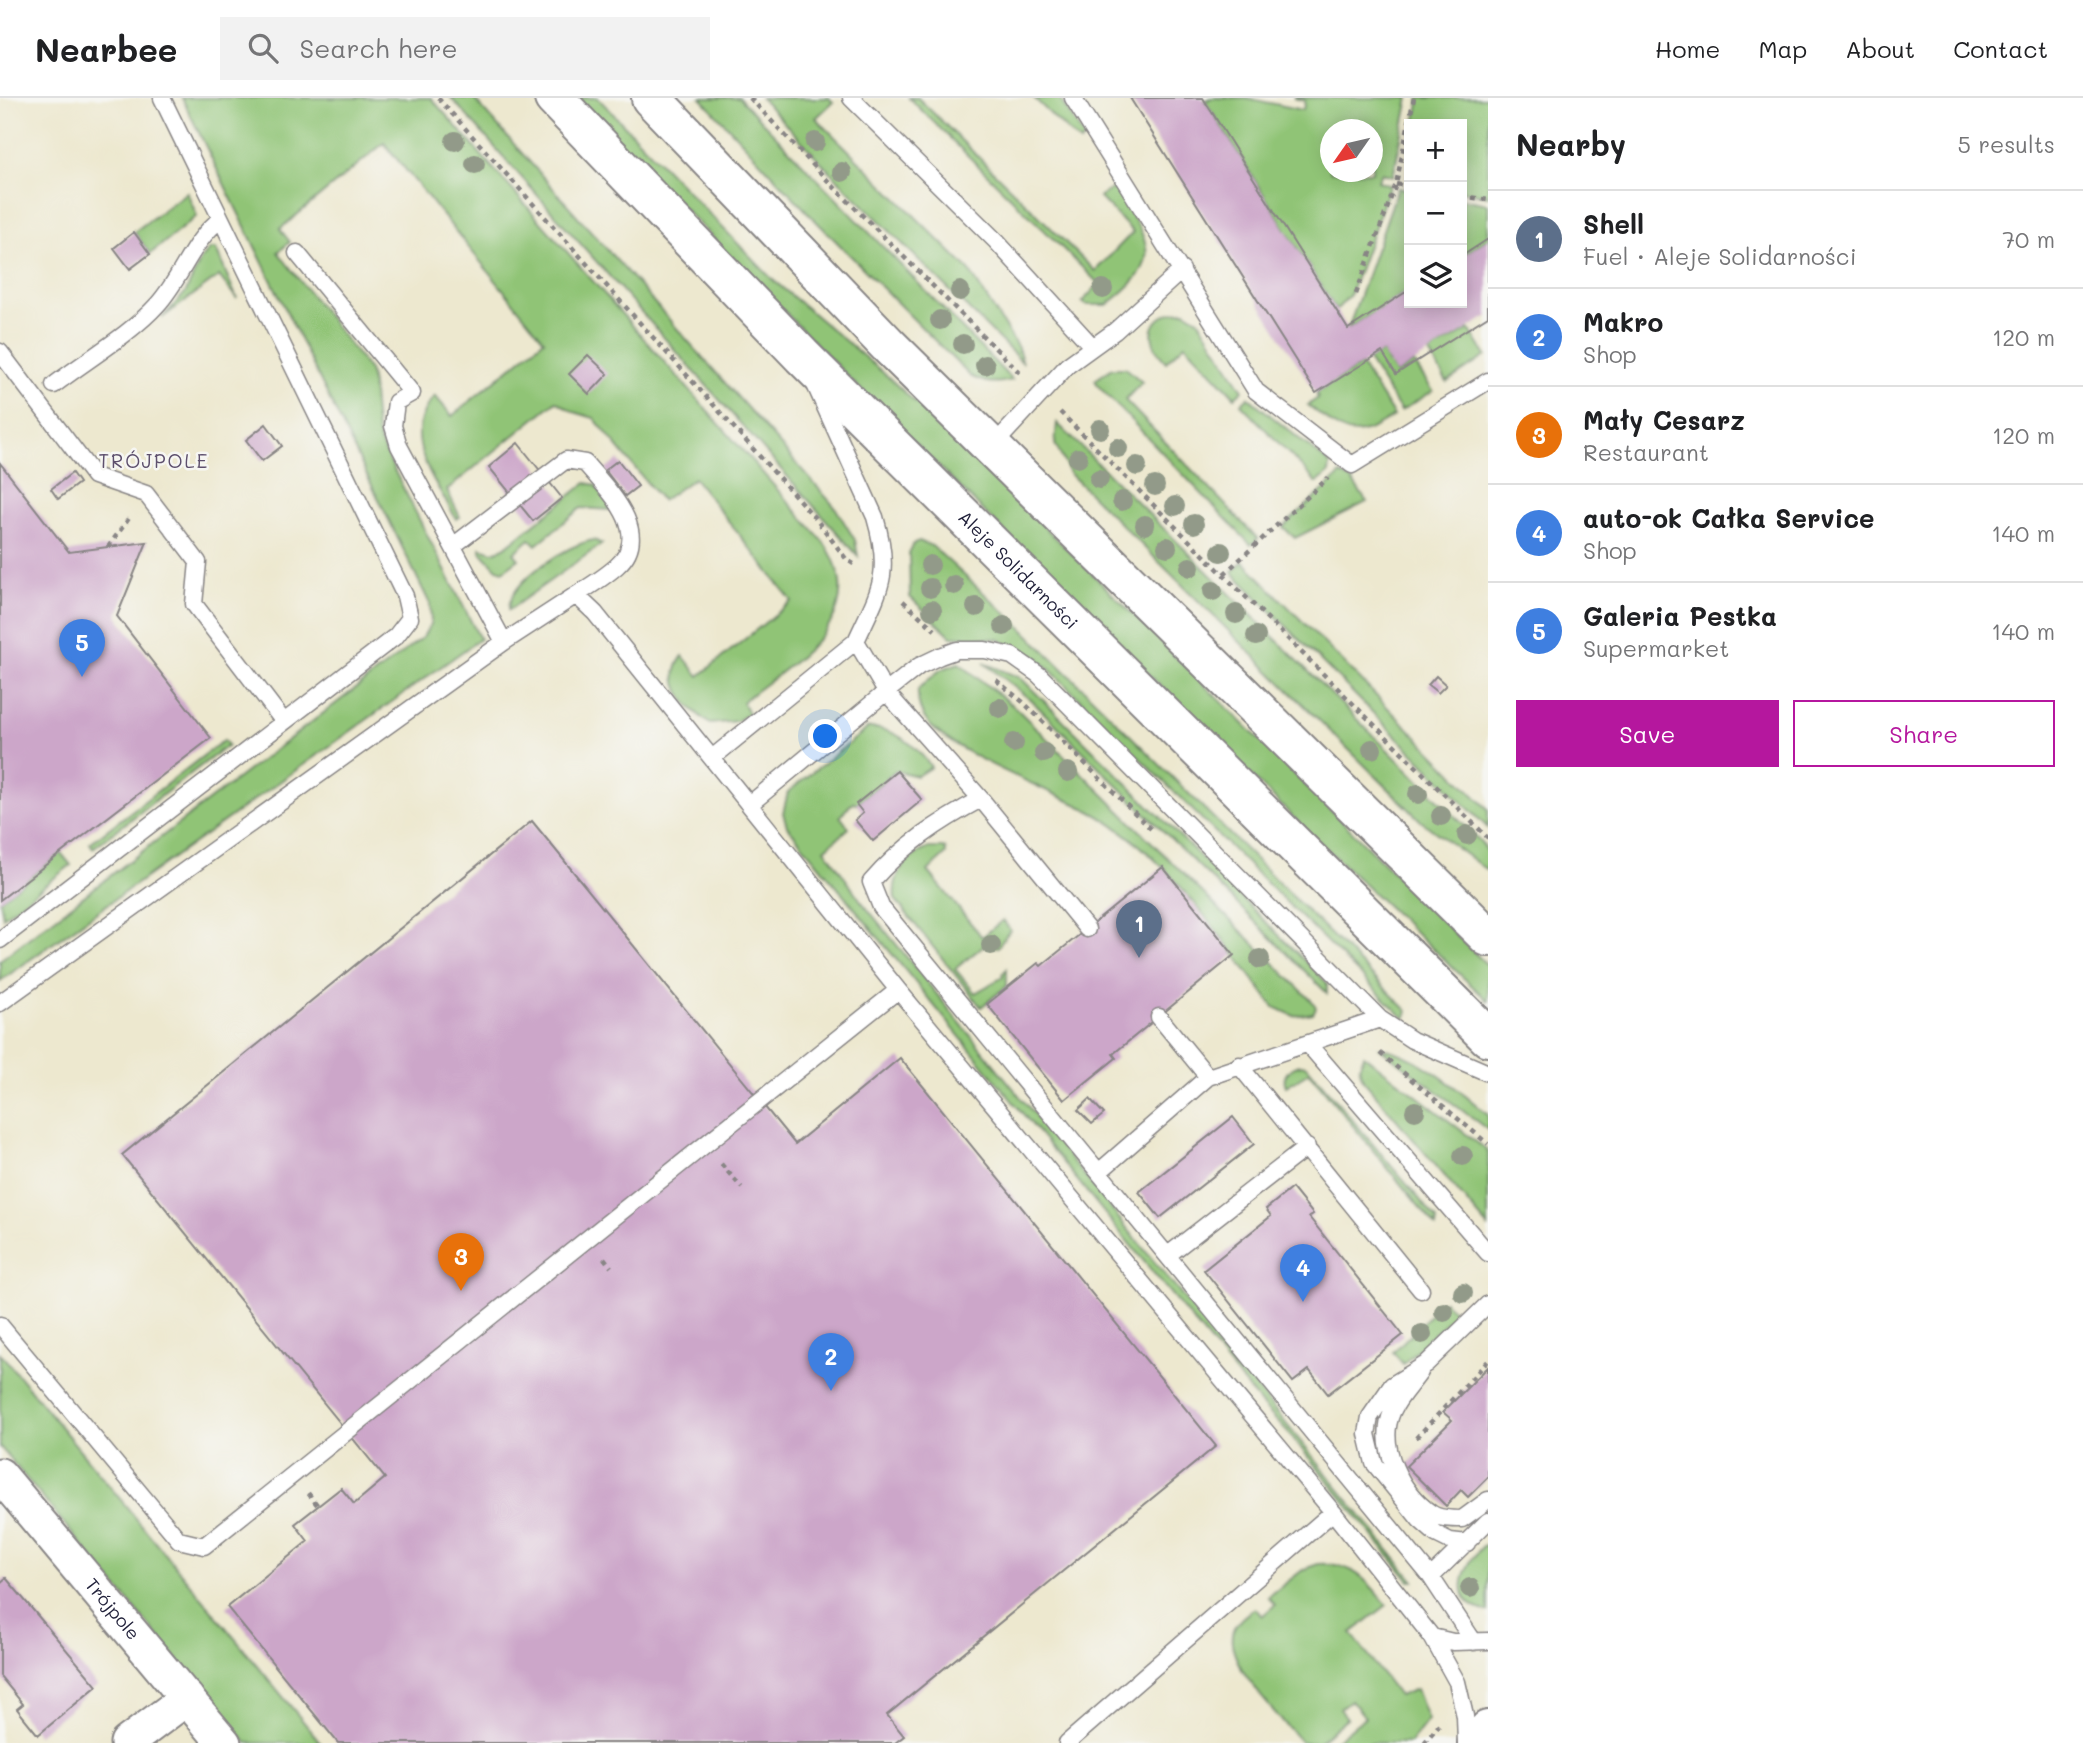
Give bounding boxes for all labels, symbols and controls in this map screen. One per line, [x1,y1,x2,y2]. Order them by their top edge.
search box [220,17,710,80]
text: Nearbee [35,27,178,70]
icon: search [244,29,282,67]
text: Search here [300,31,458,65]
text: Home [1655,33,1720,64]
text: Map [1758,33,1807,64]
text: About [1845,33,1915,64]
text: Contact [1953,33,2048,64]
north arrow [1320,119,1383,182]
map controls [1404,119,1467,308]
button: + [1404,119,1467,182]
text: Nearby [1516,124,1626,164]
text: 5 results [1958,129,2055,159]
button: − [1404,182,1467,245]
text: Shell [1583,207,1644,241]
text: 1 [1534,224,1544,254]
text: 70 m [2002,224,2055,254]
text: Fuel · Aleje Solidarności [1583,241,1856,271]
button: layers [1404,245,1467,308]
text: Makro [1583,305,1663,339]
text: 2 [1533,322,1545,352]
text: 120 m [1992,322,2055,352]
text: Shop [1583,339,1637,369]
text: Mały Cesarz [1583,403,1745,437]
text: 3 [1532,420,1546,450]
text: 120 m [1992,420,2055,450]
text: Restaurant [1583,437,1709,467]
district label: TRÓJPOLE [98,448,210,473]
text: auto-ok Całka Service [1583,501,1875,535]
street label: Aleje Solidarności [954,505,1084,634]
text: 4 [1532,518,1546,548]
text: 140 m [1991,518,2055,548]
text: Shop [1583,535,1637,565]
text: Galeria Pestka [1583,599,1777,633]
text: 5 [1532,616,1546,646]
text: 140 m [1991,616,2055,646]
pin: 5 [59,619,105,677]
text: Supermarket [1583,633,1729,663]
button: Save [1516,700,1779,767]
button: Share [1793,700,2055,767]
your location [808,719,842,753]
pin: 1 [1116,900,1162,958]
pin: 3 [438,1233,484,1291]
pin: 4 [1280,1244,1326,1302]
pin: 2 [808,1333,854,1391]
street label: Trójpole [80,1573,146,1644]

